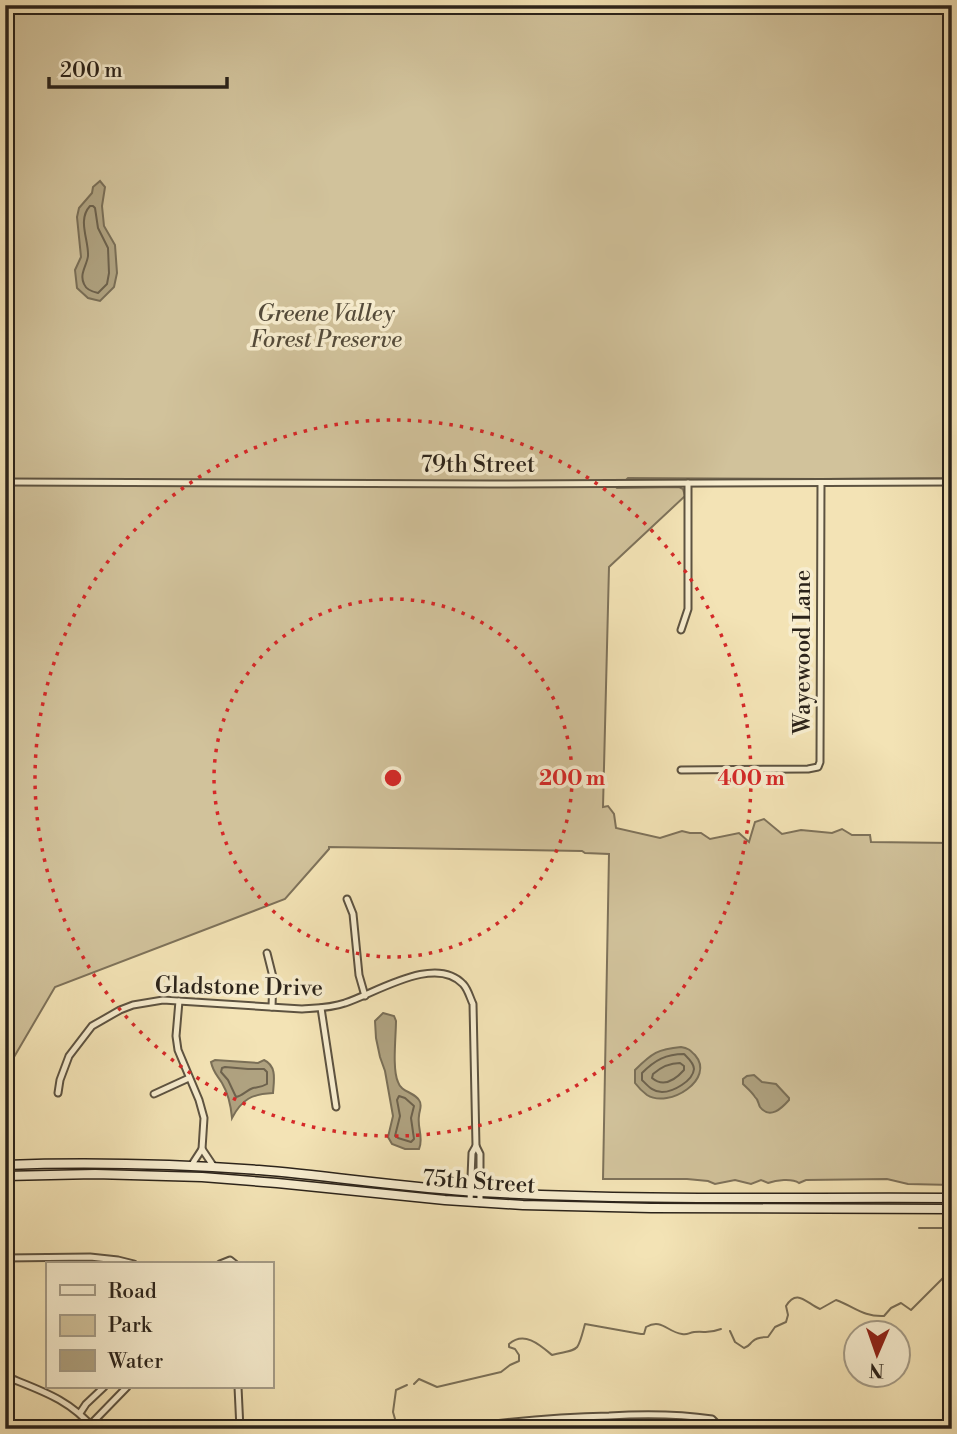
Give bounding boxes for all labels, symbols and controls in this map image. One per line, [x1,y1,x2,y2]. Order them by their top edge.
scale bar [49,46,228,90]
text: 200 m [60,58,123,84]
park label: Greene Valley Forest Preserve [250,300,402,354]
street label: 79th Street [421,451,535,479]
street label: Wayewood Lane [789,570,817,735]
centre of rings [381,766,405,790]
text: 200 m [539,766,605,792]
text: 400 m [717,766,785,792]
street label: Gladstone Drive [155,972,323,1002]
street label: 75th Street [422,1164,536,1200]
legend [46,1262,273,1388]
text: Road [108,1279,157,1305]
text: Park [108,1313,153,1339]
north arrow [842,1318,912,1388]
text: Water [107,1349,163,1375]
text: N [869,1358,884,1382]

